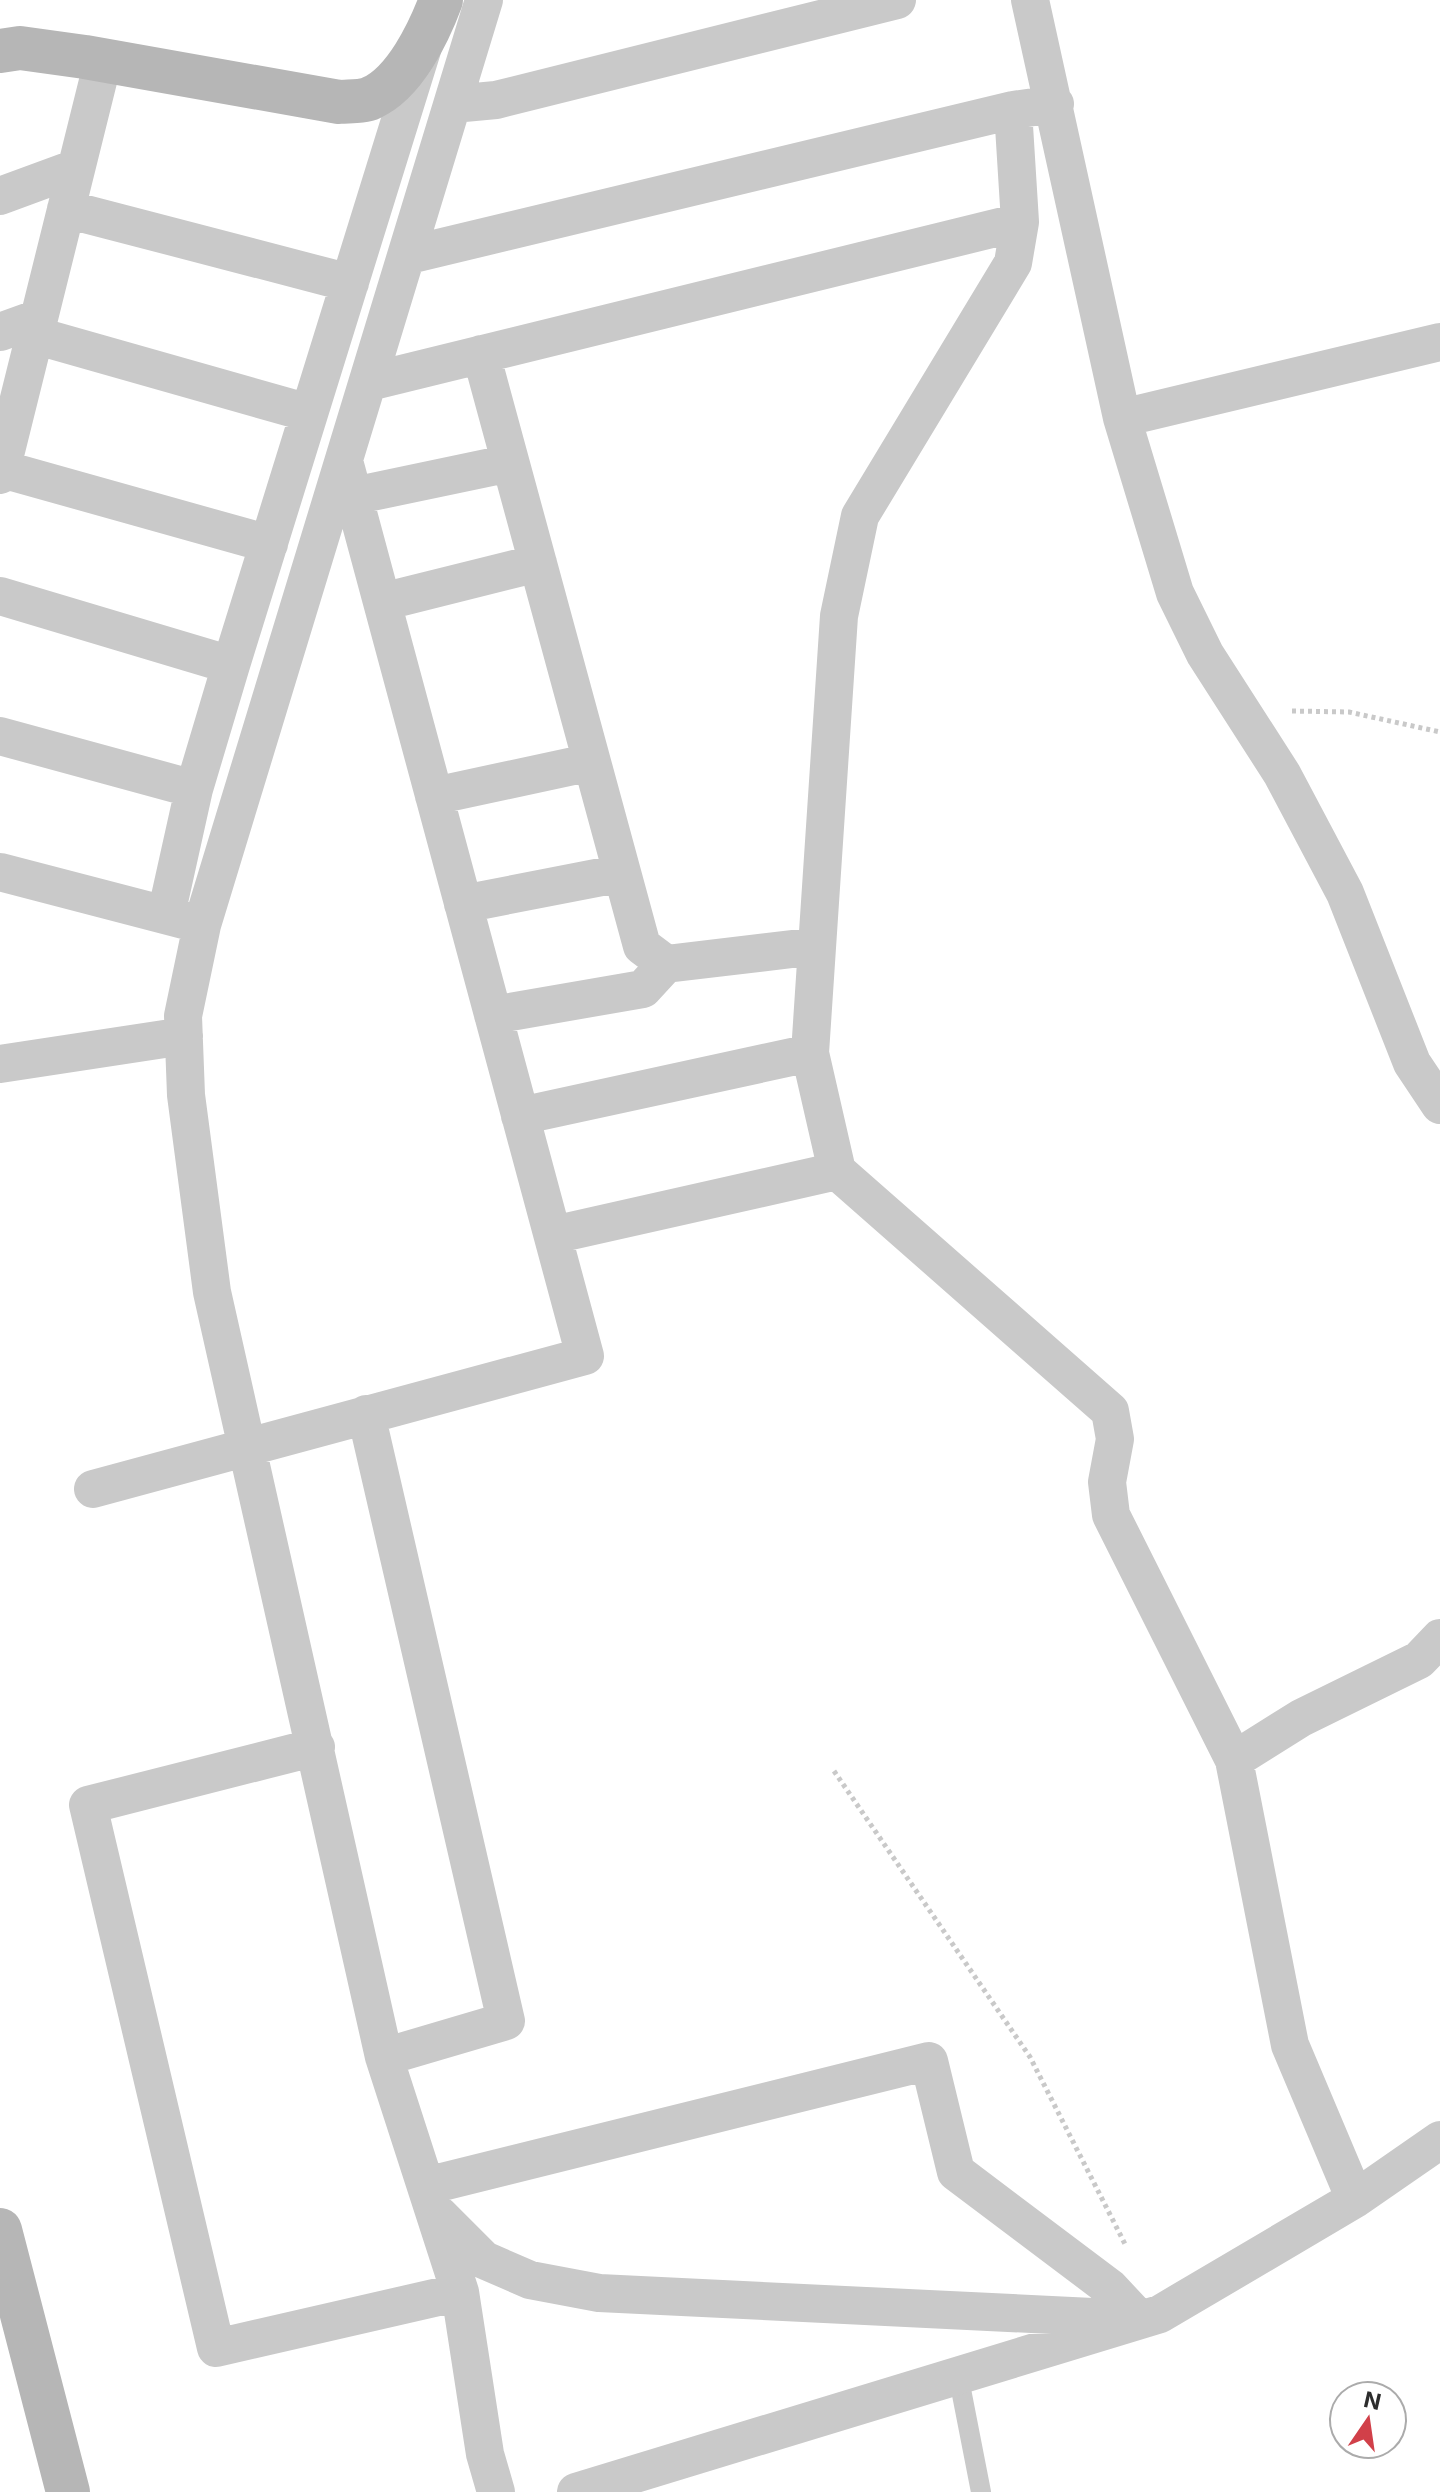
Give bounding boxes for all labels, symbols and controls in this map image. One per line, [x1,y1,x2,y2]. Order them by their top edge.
north arrow [1328,2380,1408,2460]
text: N [1361,2386,1384,2415]

